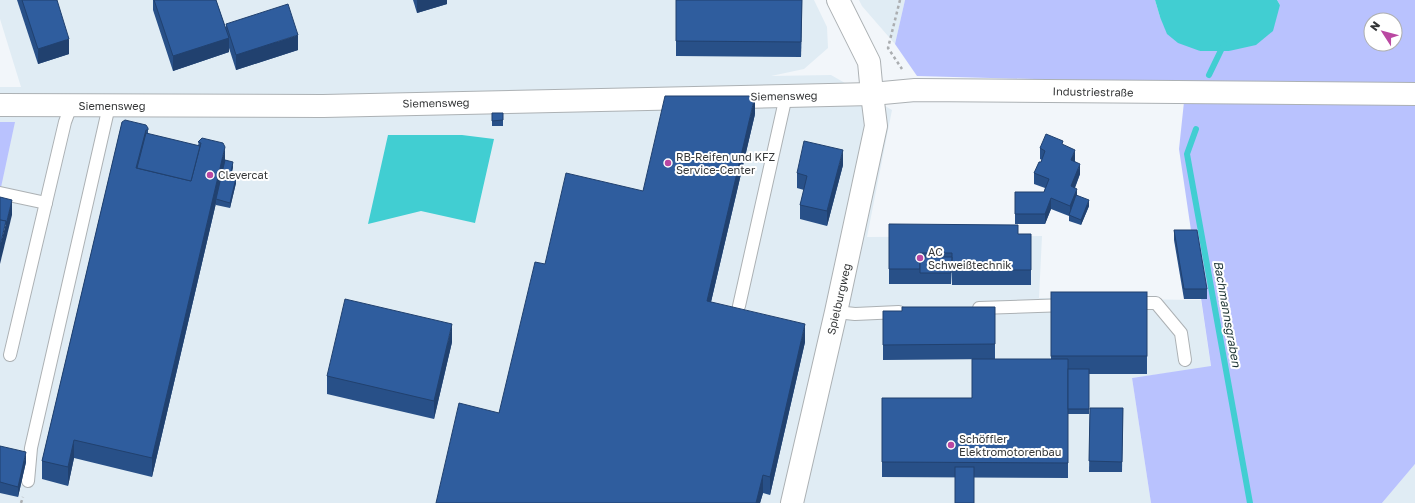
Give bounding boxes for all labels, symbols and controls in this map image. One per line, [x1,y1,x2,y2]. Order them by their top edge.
north arrow [1363,12,1403,52]
text: N [1367,19,1382,33]
street label: Industriestraße [1052,84,1134,99]
street label: Siemensweg [750,88,818,103]
street label: Siemensweg [402,95,470,110]
street label: Siemensweg [78,99,146,112]
place label: RB-Reifen und KFZ Service-Center [676,150,776,176]
marker: RB-Reifen und KFZ Service-Center [663,158,673,168]
place label: Clevercat [218,168,268,181]
marker: Clevercat [205,170,215,180]
place label: AC Schweißtechnik [928,245,1012,271]
marker: AC Schweißtechnik [915,253,925,263]
water label: Bachmannsgraben [1211,260,1244,369]
street label: Spielburgweg [824,262,853,336]
place label: Schöffler Elektromotorenbau [959,432,1061,458]
marker: Schöffler Elektromotorenbau [946,440,956,450]

